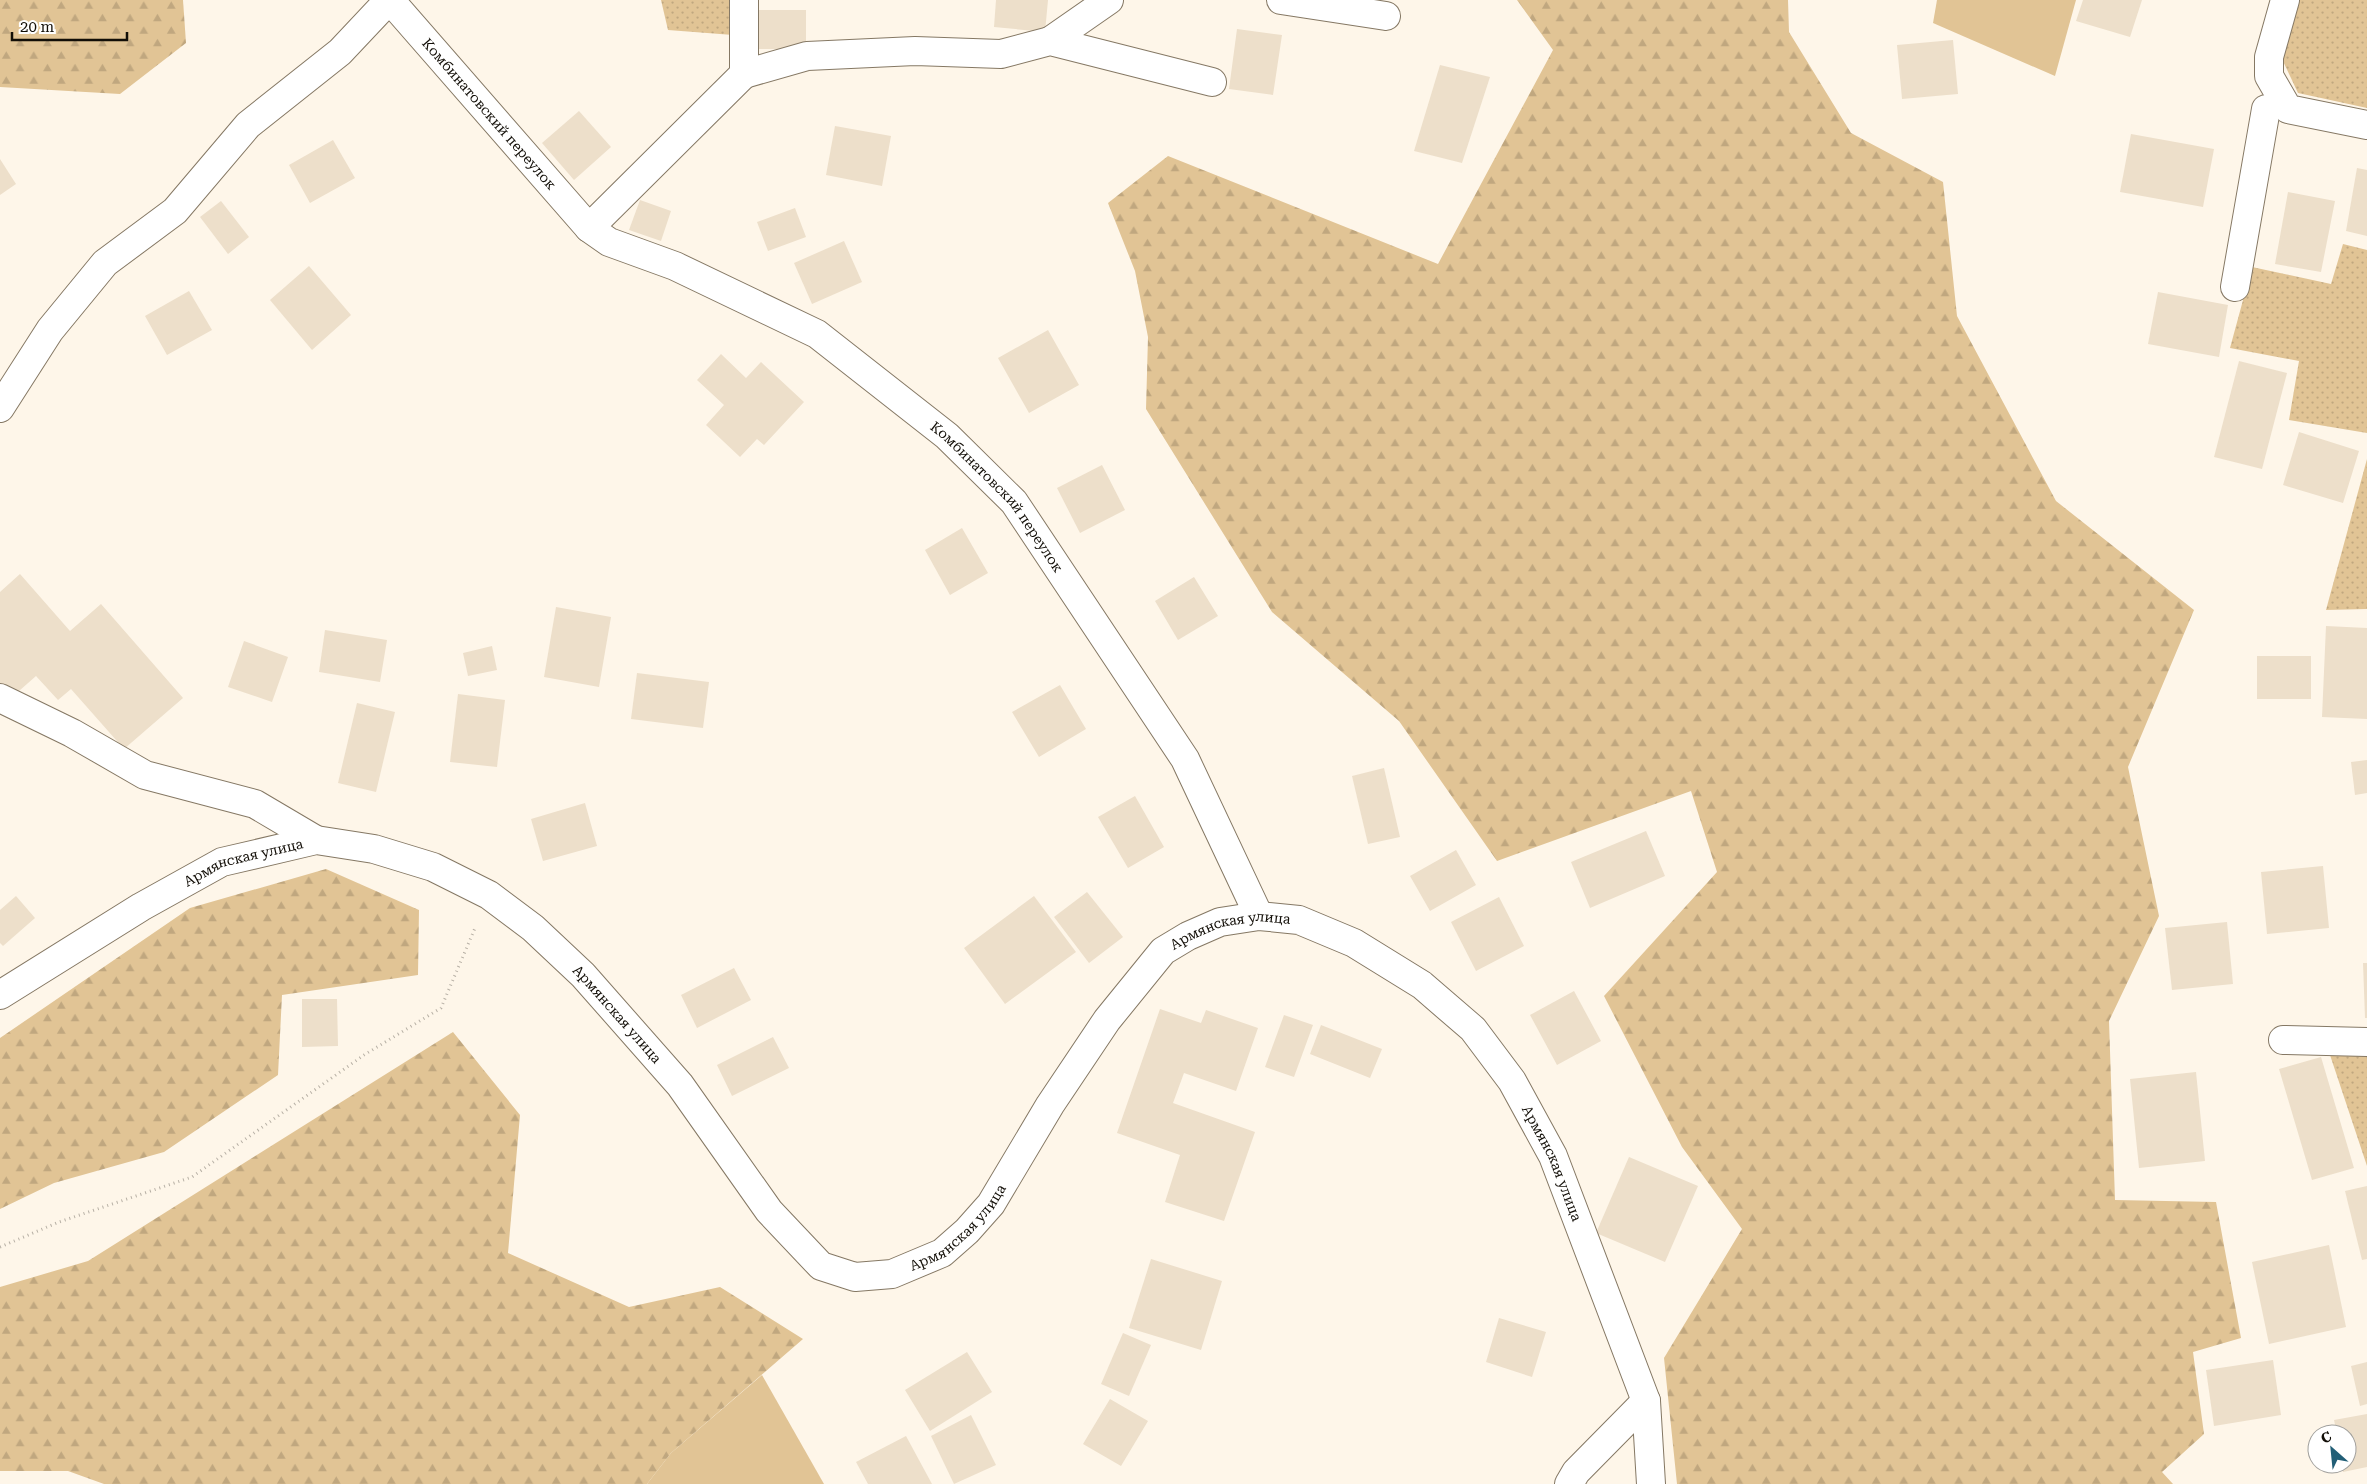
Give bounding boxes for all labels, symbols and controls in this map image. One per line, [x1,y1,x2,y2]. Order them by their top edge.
scale bar [12,10,128,42]
text: 20 m [20,18,55,36]
street label: Комбинатовский переулок [419,35,560,193]
street label: Комбинатовский переулок [927,418,1067,575]
street label: Армянская улица [181,835,305,890]
street label: Армянская улица [1167,908,1292,953]
street label: Армянская улица [570,962,665,1067]
street label: Армянская улица [1519,1103,1585,1224]
street label: Армянская улица [907,1181,1009,1274]
north arrow [2307,1424,2357,1474]
text: С [2318,1428,2334,1447]

